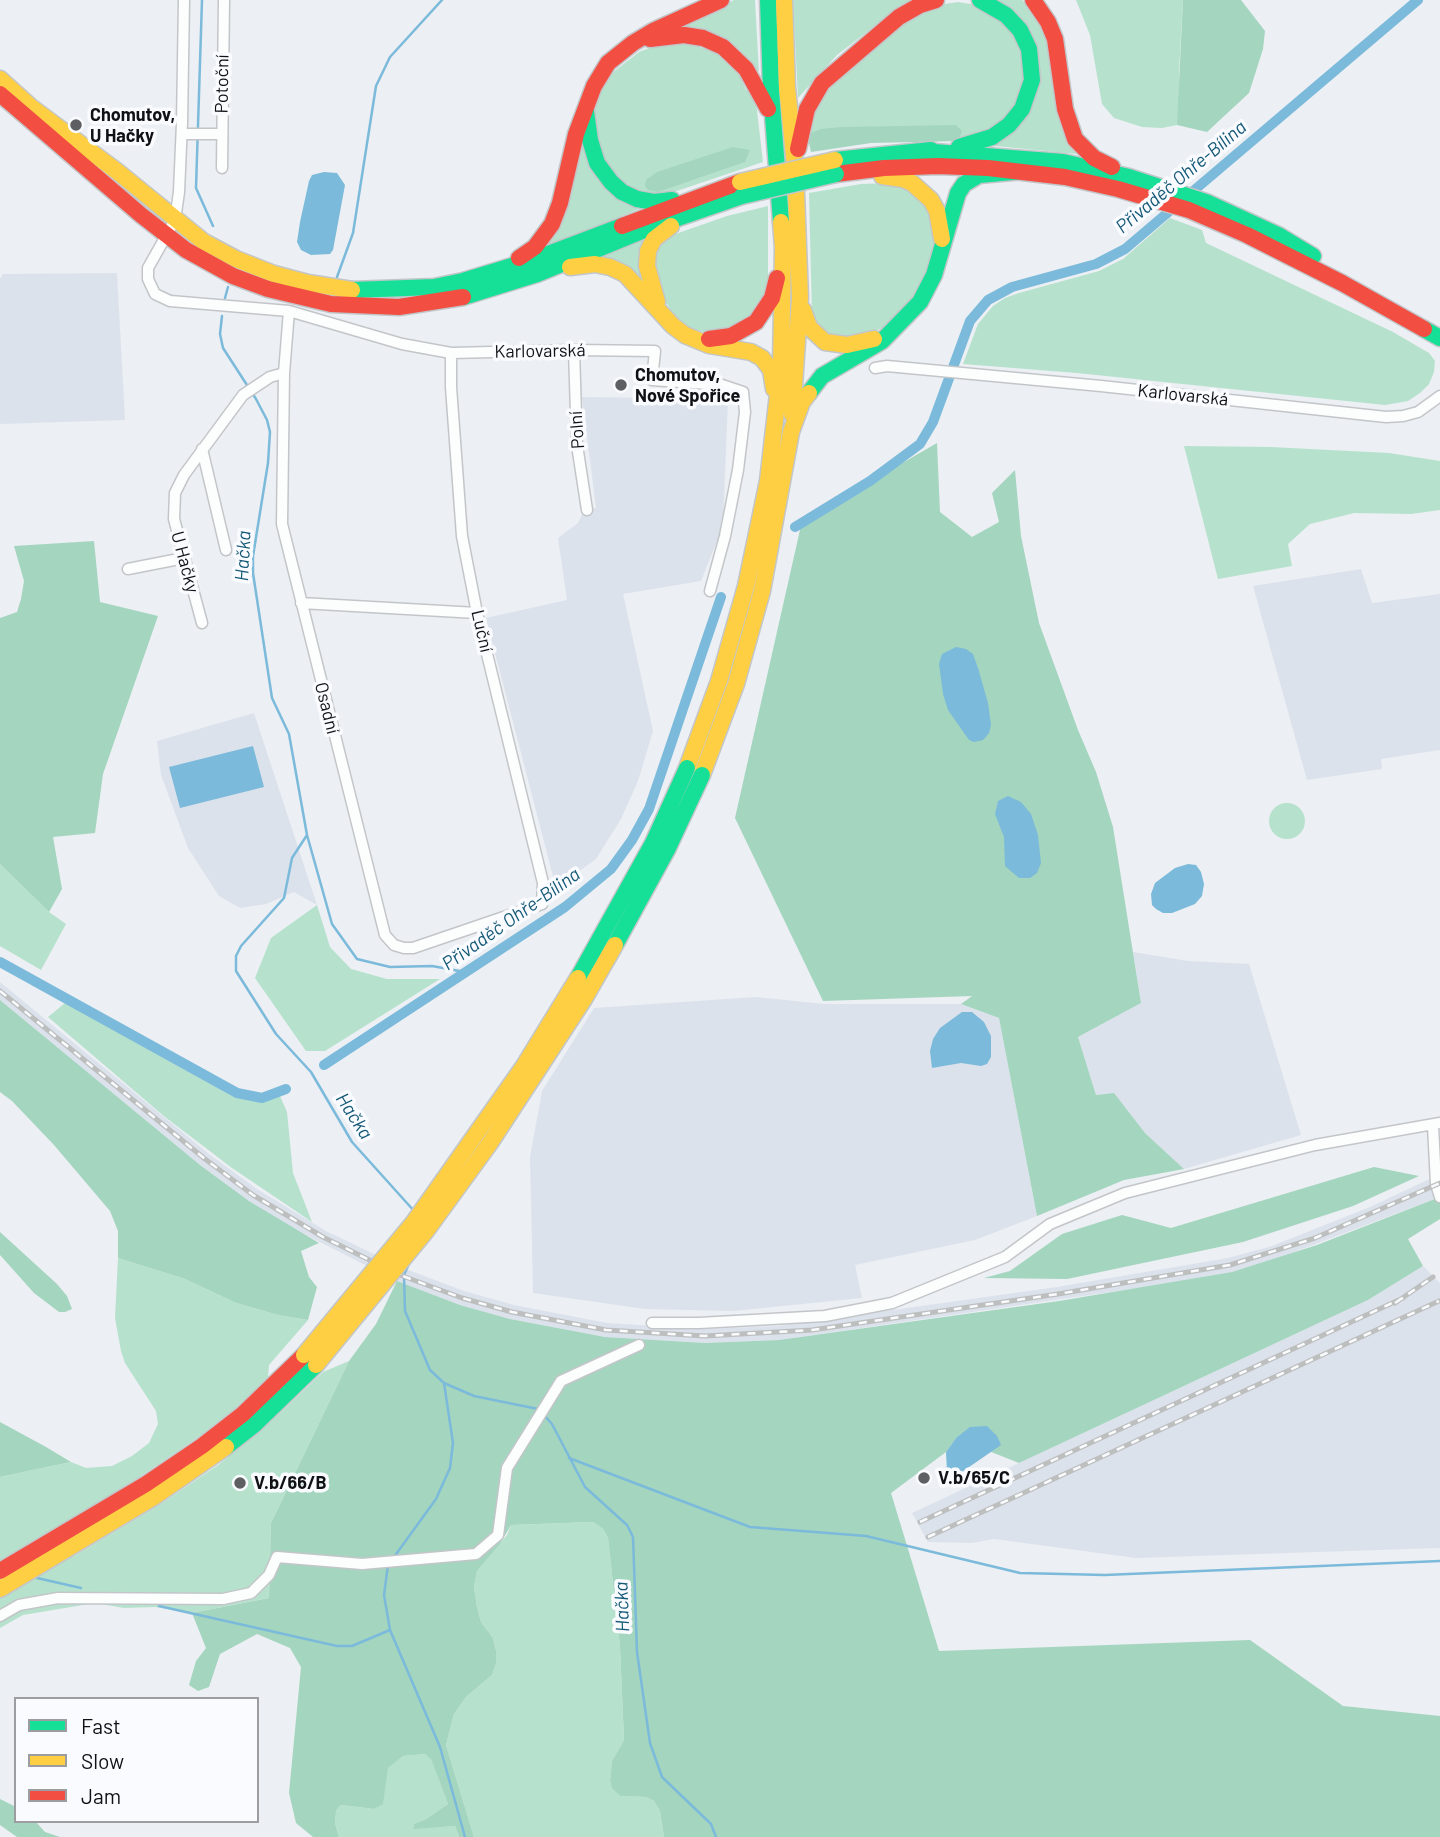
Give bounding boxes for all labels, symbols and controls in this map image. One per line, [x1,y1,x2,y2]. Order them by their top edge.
street label: Potoční [211,54,233,114]
place label: Chomutov, U Hačky [90,104,175,146]
water label: Přivaděč Ohře-Bílina [1111,116,1251,238]
marker: Chomutov, U Hačky [68,117,84,133]
street label: Karlovarská [494,339,586,363]
place label: Chomutov, Nové Spořice [635,364,740,406]
marker: Chomutov, Nové Spořice [613,377,629,393]
street label: Karlovarská [1137,379,1229,411]
street label: Polní [565,410,589,450]
street label: U Hačky [166,529,204,595]
water label: Hačka [230,530,256,582]
street label: Luční [467,608,497,654]
street label: Osadní [310,680,344,736]
water label: Přivaděč Ohře-Bílina [438,863,584,975]
water label: Hačka [331,1089,377,1143]
place label: V.b/65/C [938,1467,1010,1489]
marker: V.b/65/C [916,1470,932,1486]
place label: V.b/66/B [254,1472,327,1494]
marker: V.b/66/B [232,1475,248,1491]
water label: Hačka [610,1581,634,1633]
legend [14,1697,259,1823]
text: Fast [81,1713,121,1738]
text: Slow [81,1748,124,1773]
text: Jam [81,1783,121,1808]

